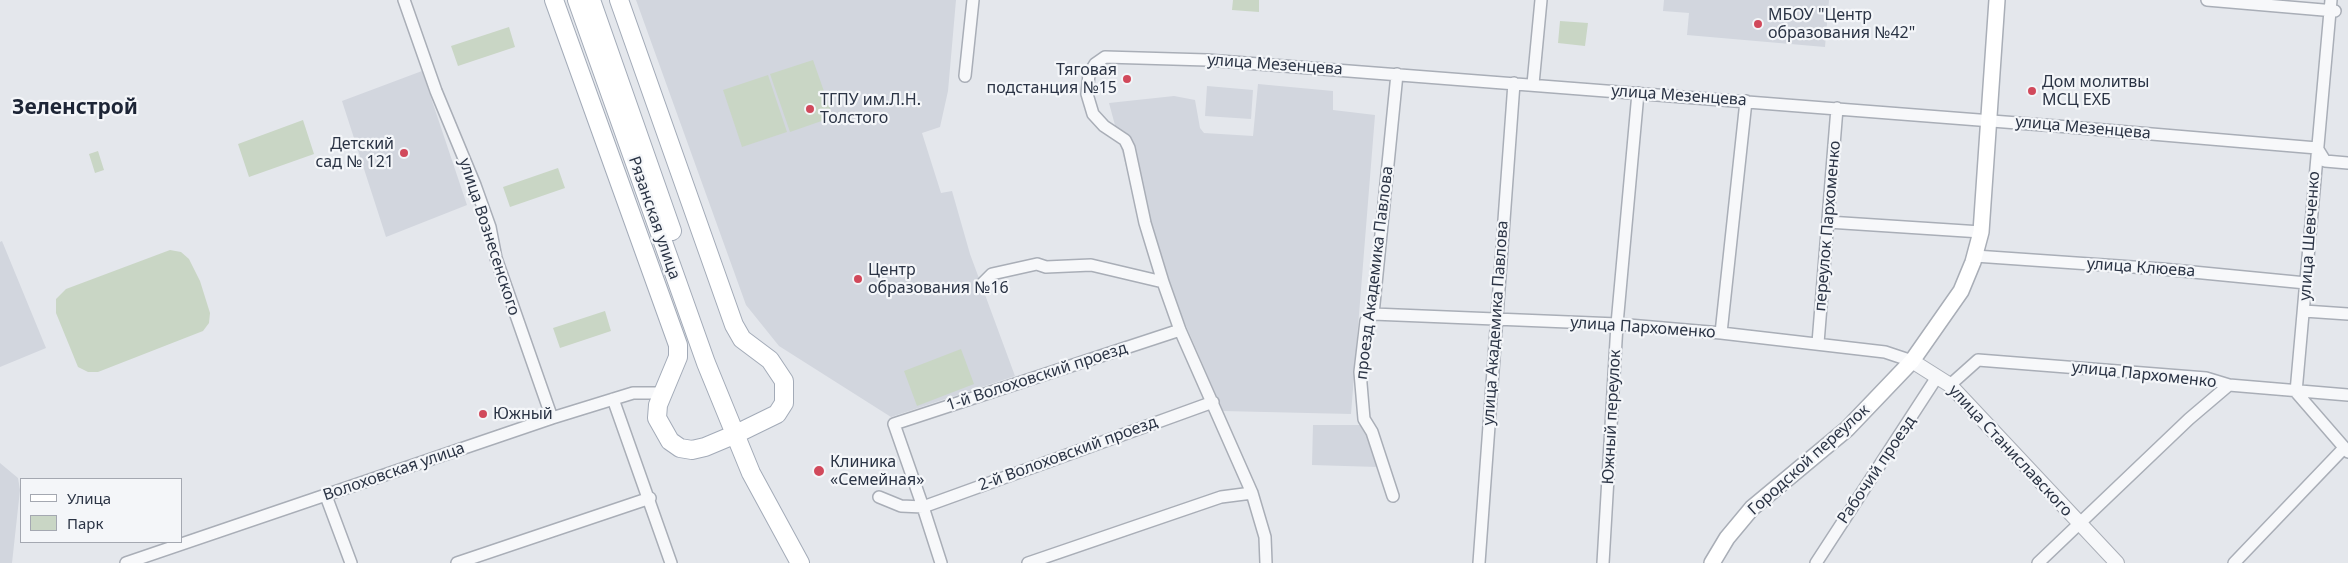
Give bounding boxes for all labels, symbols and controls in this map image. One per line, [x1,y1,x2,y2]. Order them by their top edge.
place label: МБОУ "Центр образования №42" [1768,5,1915,43]
marker: МБОУ "Центр образования №42" [1752,18,1764,30]
street label: улица Мезенцева [1207,51,1343,79]
place label: Тяговая подстанция №15 [986,60,1117,98]
place label: Дом молитвы МСЦ ЕХБ [2042,72,2149,110]
marker: Тяговая подстанция №15 [1121,73,1133,85]
street label: улица Мезенцева [1611,82,1747,110]
marker: Дом молитвы МСЦ ЕХБ [2026,85,2038,97]
place label: ТГПУ им.Л.Н. Толстого [820,90,921,128]
district label: Зеленстрой [12,95,138,121]
marker: ТГПУ им.Л.Н. Толстого [804,103,816,115]
street label: улица Мезенцева [2015,113,2151,143]
place label: Детский сад № 121 [315,134,394,172]
street label: переулок Пархоменко [1811,140,1845,312]
marker: Детский сад № 121 [398,147,410,159]
street label: Рязанская улица [624,154,684,282]
street label: улица Вознесенского [455,156,523,318]
street label: проезд Академика Павлова [1352,165,1398,381]
street label: улица Шевченко [2296,171,2324,301]
street label: улица Академика Павлова [1479,220,1513,426]
street label: улица Клюева [2086,255,2196,281]
place label: Центр образования №16 [868,260,1009,298]
marker: Центр образования №16 [852,273,864,285]
street label: улица Пархоменко [1570,313,1716,343]
street label: 1-й Волоховский проезд [944,339,1130,415]
street label: Южный переулок [1599,349,1625,485]
street label: улица Пархоменко [2071,358,2217,392]
street label: улица Станиславского [1944,381,2076,521]
street label: Городской переулок [1744,400,1874,520]
place label: Южный [493,404,553,424]
marker: Южный [477,408,489,420]
street label: Рабочий проезд [1834,412,1920,528]
street label: 2-й Волоховский проезд [976,413,1160,495]
street label: Волоховская улица [321,439,467,505]
place label: Клиника «Семейная» [830,452,924,490]
marker: Клиника «Семейная» [812,464,826,478]
legend [20,478,182,543]
text: Улица [67,488,111,508]
text: Парк [67,513,103,533]

